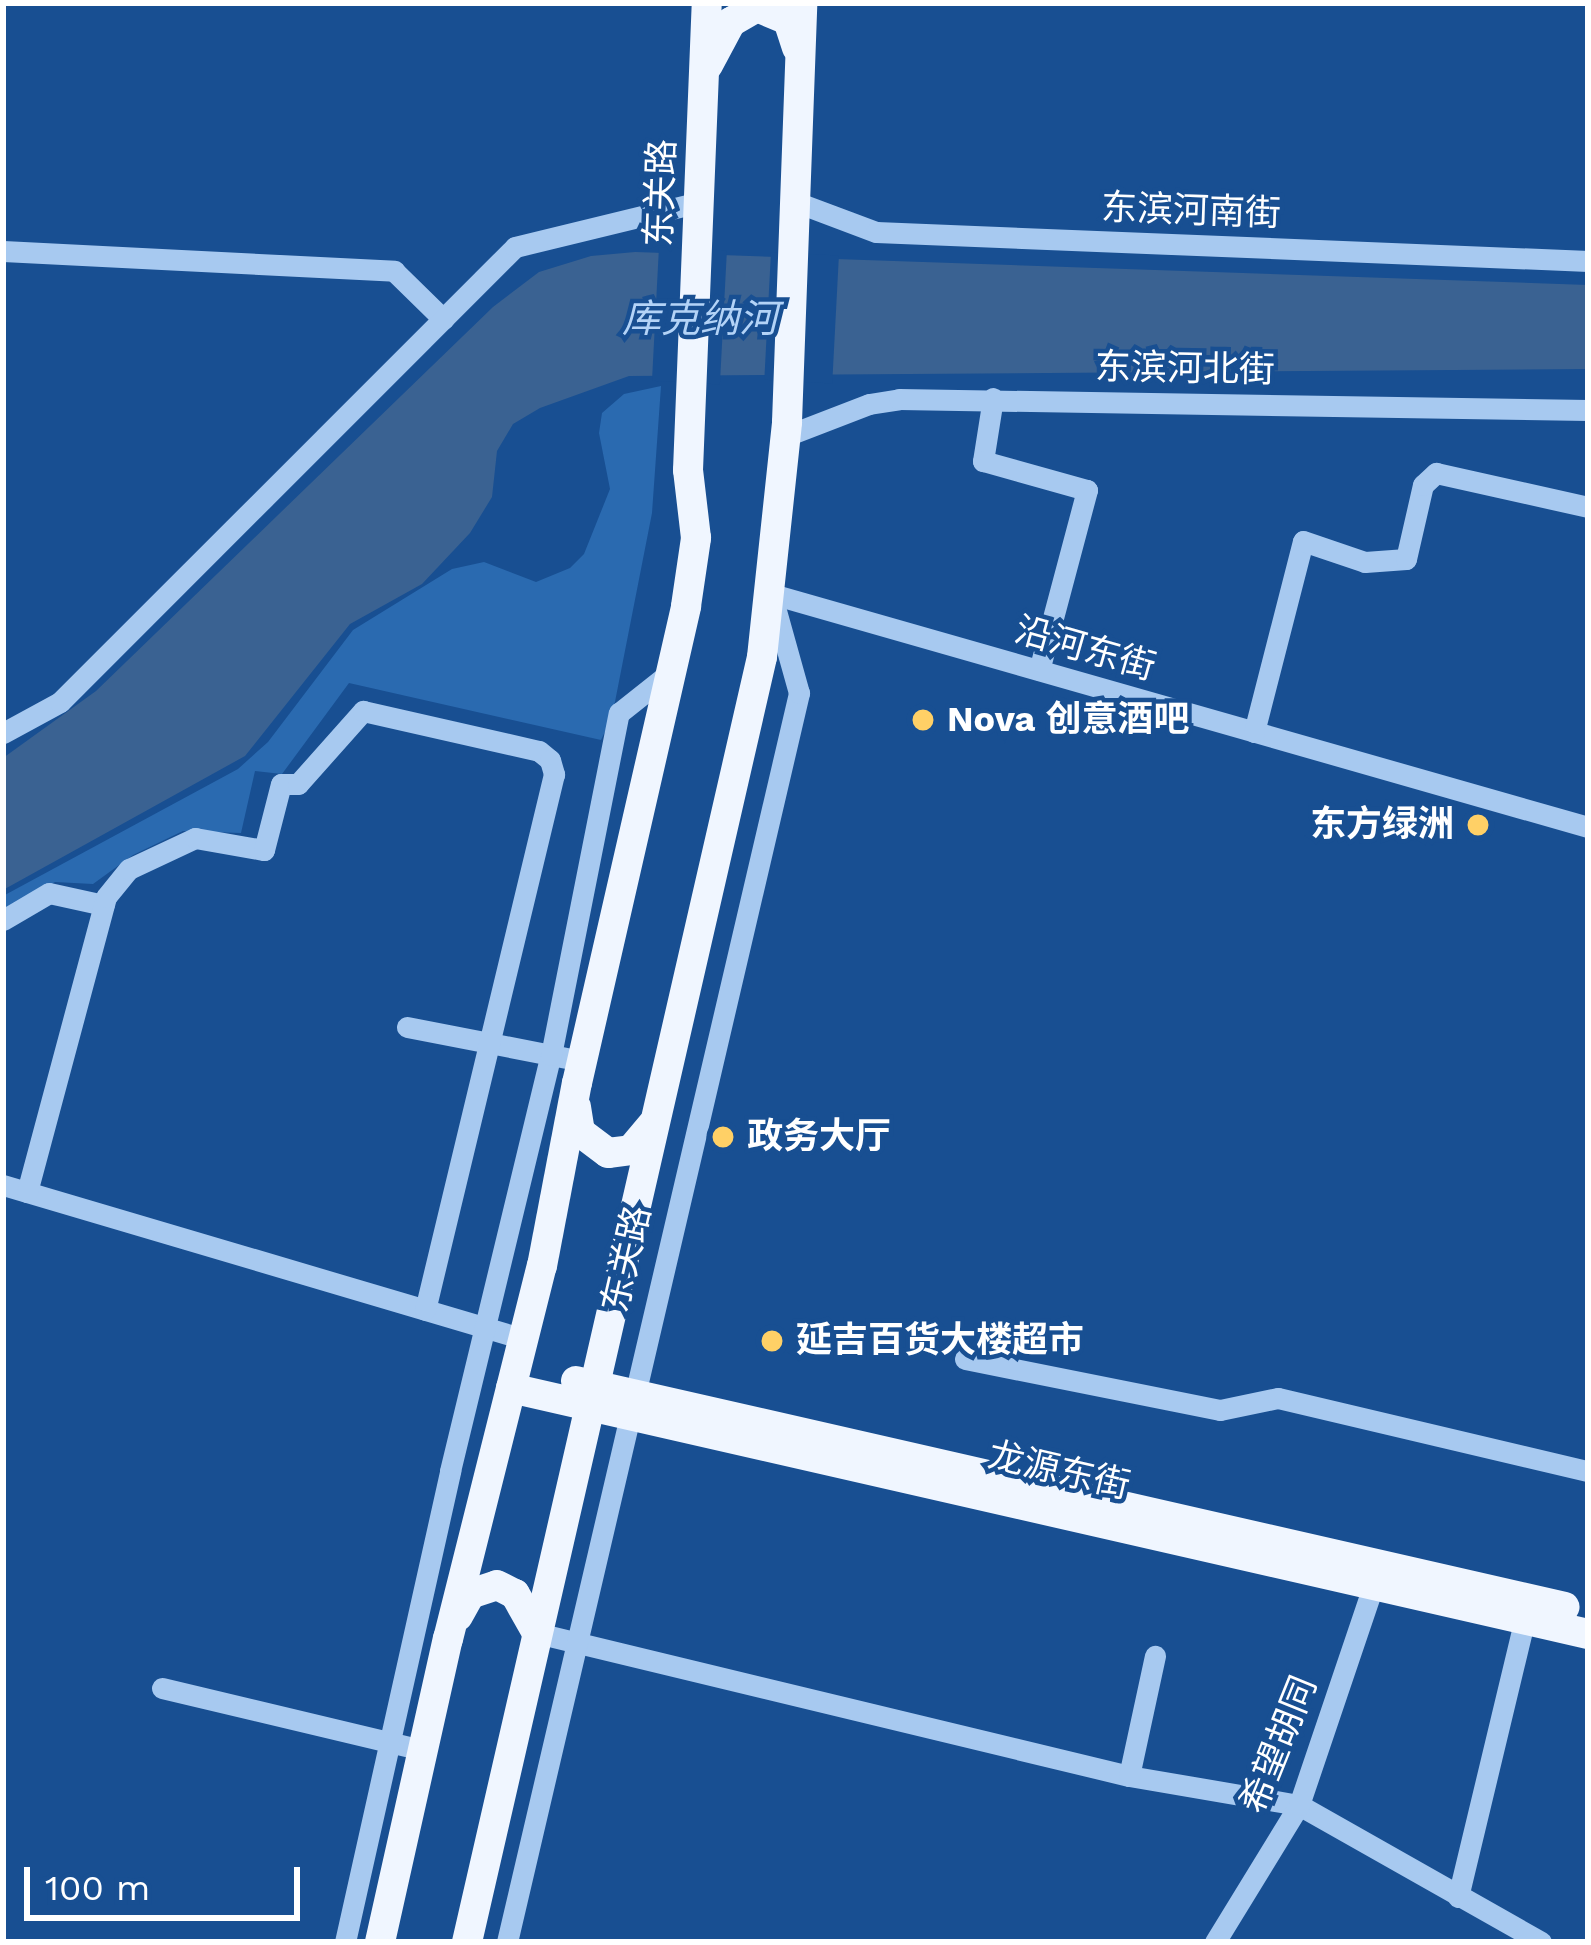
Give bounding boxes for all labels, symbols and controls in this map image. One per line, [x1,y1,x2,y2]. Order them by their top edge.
street label: 东关路 [638,138,684,248]
street label: 东滨河南街 [1100,186,1282,236]
water label: 库克纳河 [622,296,778,342]
street label: 东滨河北街 [1095,346,1275,392]
street label: 沿河东街 [1010,608,1160,690]
place label: Nova 创意酒吧 [947,698,1190,742]
marker: Nova 创意酒吧 [910,707,936,733]
place label: 东方绿洲 [1310,803,1454,847]
marker: 东方绿洲 [1465,812,1491,838]
place label: 政务大厅 [747,1115,891,1159]
marker: 政务大厅 [710,1124,736,1150]
street label: 东关路 [594,1202,660,1316]
place label: 延吉百货大楼超市 [796,1319,1084,1363]
marker: 延吉百货大楼超市 [759,1328,785,1354]
street label: 龙源东街 [984,1434,1134,1508]
street label: 希望胡同 [1232,1670,1326,1820]
scale bar [30,1843,306,1917]
text: 100 m [45,1867,150,1909]

